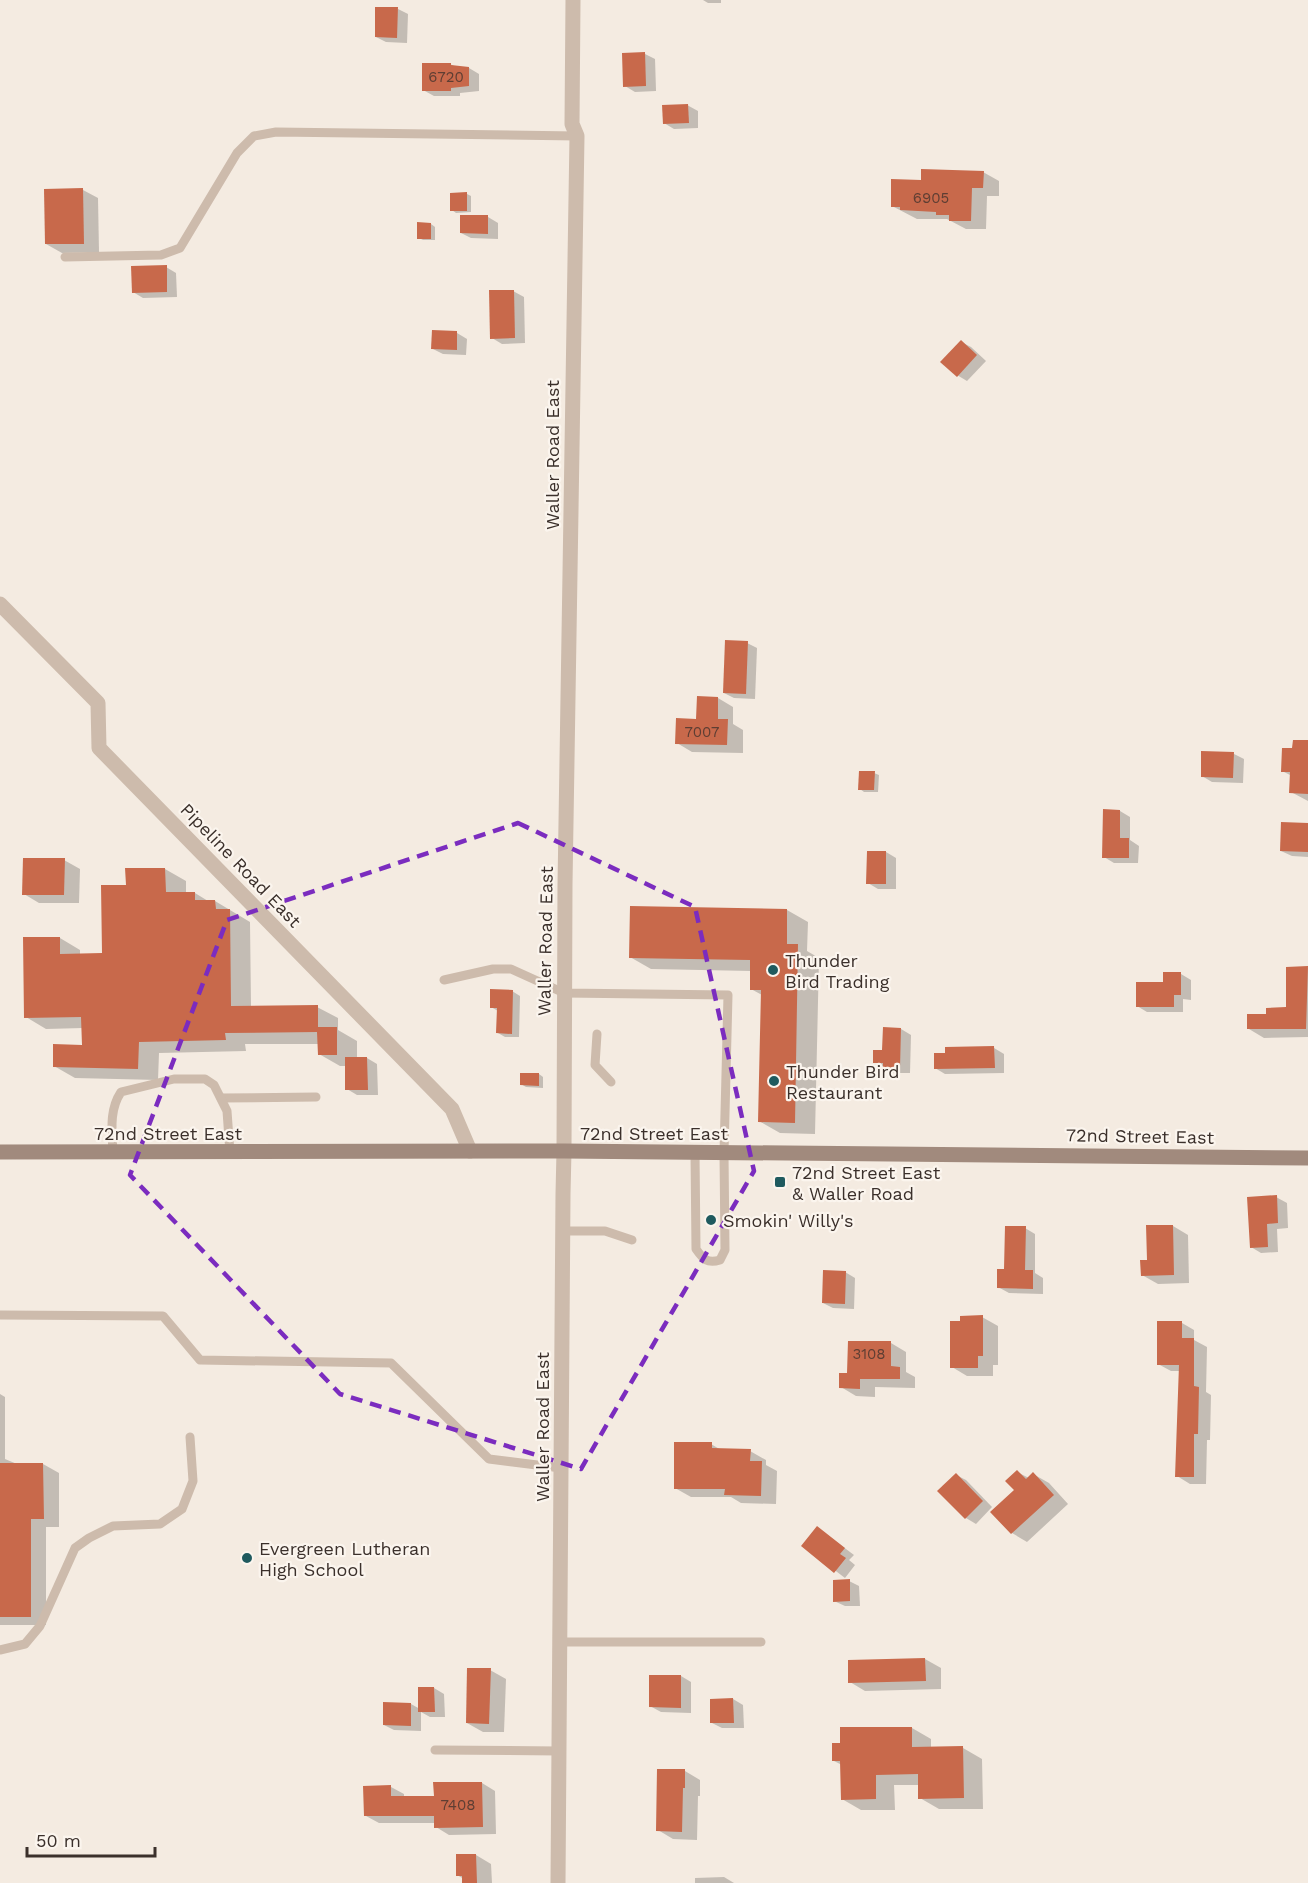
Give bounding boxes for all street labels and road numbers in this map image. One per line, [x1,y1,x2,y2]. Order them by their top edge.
street label: Waller Road East [542,380,563,530]
street label: Pipeline Road East [176,799,306,932]
street label: Waller Road East [533,865,557,1016]
street label: 72nd Street East [94,1123,243,1144]
street label: 72nd Street East [580,1123,729,1144]
street label: 72nd Street East [1066,1124,1215,1148]
street label: Waller Road East [532,1352,553,1502]

